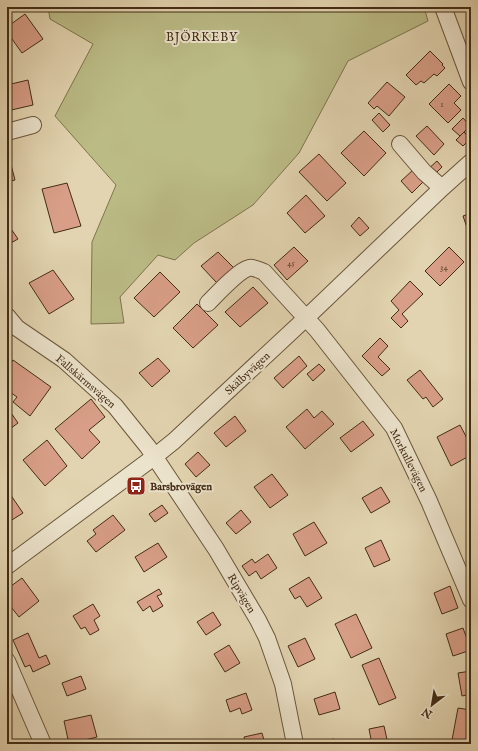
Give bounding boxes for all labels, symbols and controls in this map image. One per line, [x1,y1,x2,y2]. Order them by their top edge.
district label: BJÖRKEBY [166,29,238,46]
house number: 1 [440,99,444,110]
house number: 45 [287,258,296,269]
house number: 34 [440,262,448,273]
street label: Skälbyvägen [222,349,273,398]
street label: Fallskärmsvägen [52,352,118,412]
street label: Morkullevägen [386,426,430,495]
bus stop icon: Barsbrovägen [125,475,147,497]
place label: Barsbrovägen [150,480,212,494]
street label: Ripvägen [224,571,258,616]
north arrow [412,685,452,725]
text: N [419,704,436,722]

